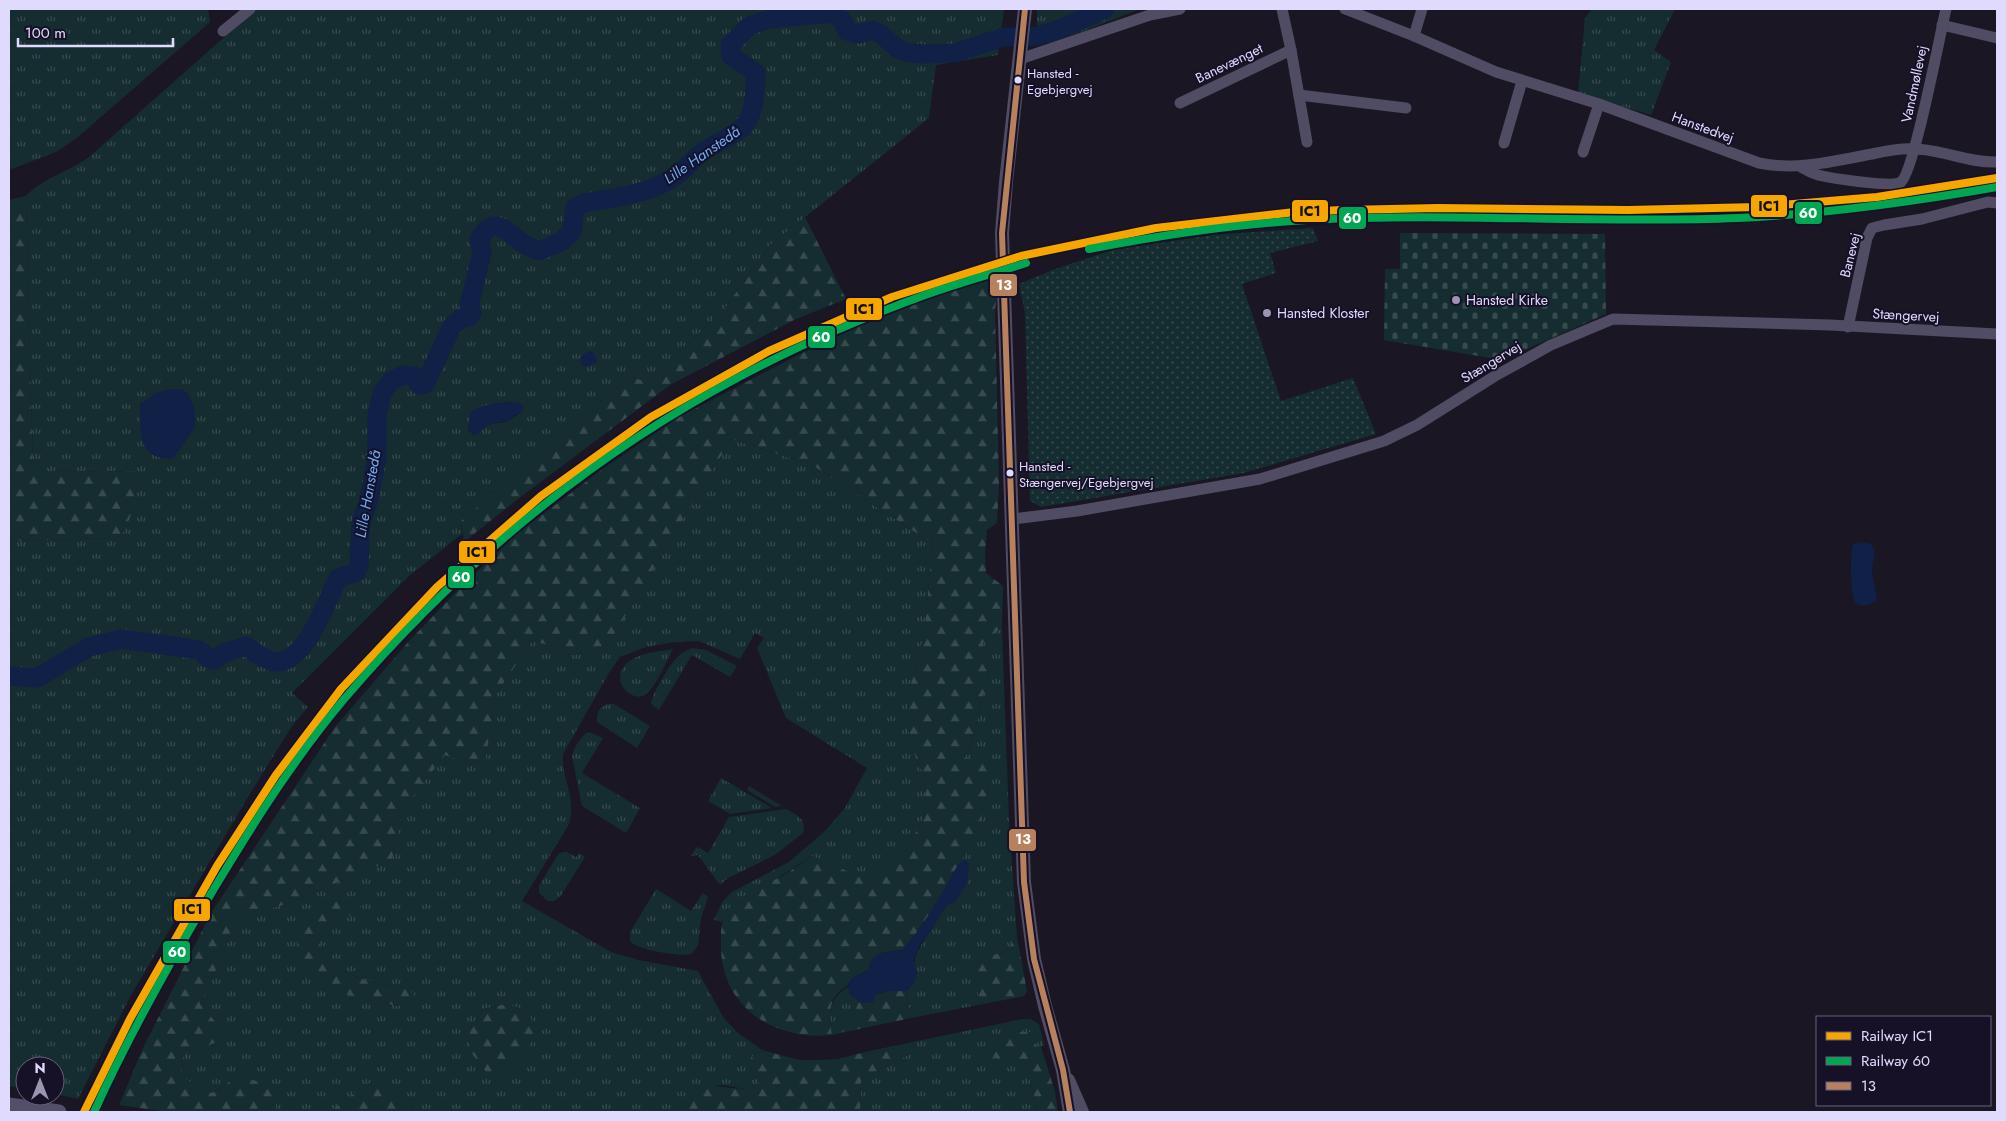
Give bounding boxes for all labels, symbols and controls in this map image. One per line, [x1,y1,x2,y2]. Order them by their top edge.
scale bar [18,15,172,47]
text: 100 m [25,22,66,44]
street label: Banevænget [1192,38,1267,88]
street label: Vandmøllevej [1896,43,1932,125]
place label: Hansted - Egebjergvej [1027,64,1093,99]
marker: Hansted - Egebjergvej [1013,75,1023,85]
street label: Hanstedvej [1669,106,1737,148]
water label: Lille Hanstedå [659,120,745,189]
line badge: IC1 [1750,194,1788,218]
text: IC1 [1758,196,1780,216]
line badge: IC1 [1291,199,1329,223]
text: IC1 [1299,201,1321,221]
line badge: 60 [1794,201,1823,225]
text: 60 [1799,203,1817,223]
line badge: 60 [1338,206,1367,230]
text: 60 [1343,208,1361,228]
street label: Banevej [1835,230,1865,280]
line badge: 13 [989,273,1018,297]
text: 13 [996,275,1012,295]
place label: Hansted Kirke [1466,290,1548,310]
marker: Hansted Kirke [1450,294,1462,306]
line badge: IC1 [845,297,883,321]
text: IC1 [853,299,875,319]
place label: Hansted Kloster [1277,303,1369,323]
street label: Stængervej [1872,303,1940,327]
marker: Hansted Kloster [1261,307,1273,319]
line badge: 60 [807,325,836,349]
text: 60 [812,327,830,347]
street label: Stængervej [1457,336,1525,388]
water label: Lille Hanstedå [349,448,387,540]
place label: Hansted - Stængervej/Egebjergvej [1019,457,1154,492]
marker: Hansted - Stængervej/Egebjergvej [1005,468,1015,478]
line badge: IC1 [458,540,496,564]
text: IC1 [466,542,488,562]
line badge: 60 [447,565,475,589]
text: 60 [452,567,470,587]
line badge: 13 [1008,828,1037,852]
text: 13 [1015,829,1031,849]
line badge: IC1 [173,898,211,922]
text: IC1 [181,899,203,919]
line badge: 60 [162,940,191,964]
text: 60 [168,942,186,962]
legend [1816,1016,1991,1106]
text: Railway IC1 [1861,1025,1933,1047]
text: Railway 60 [1861,1050,1930,1072]
north arrow [15,1056,65,1106]
text: N [34,1058,46,1078]
text: 13 [1861,1075,1876,1097]

